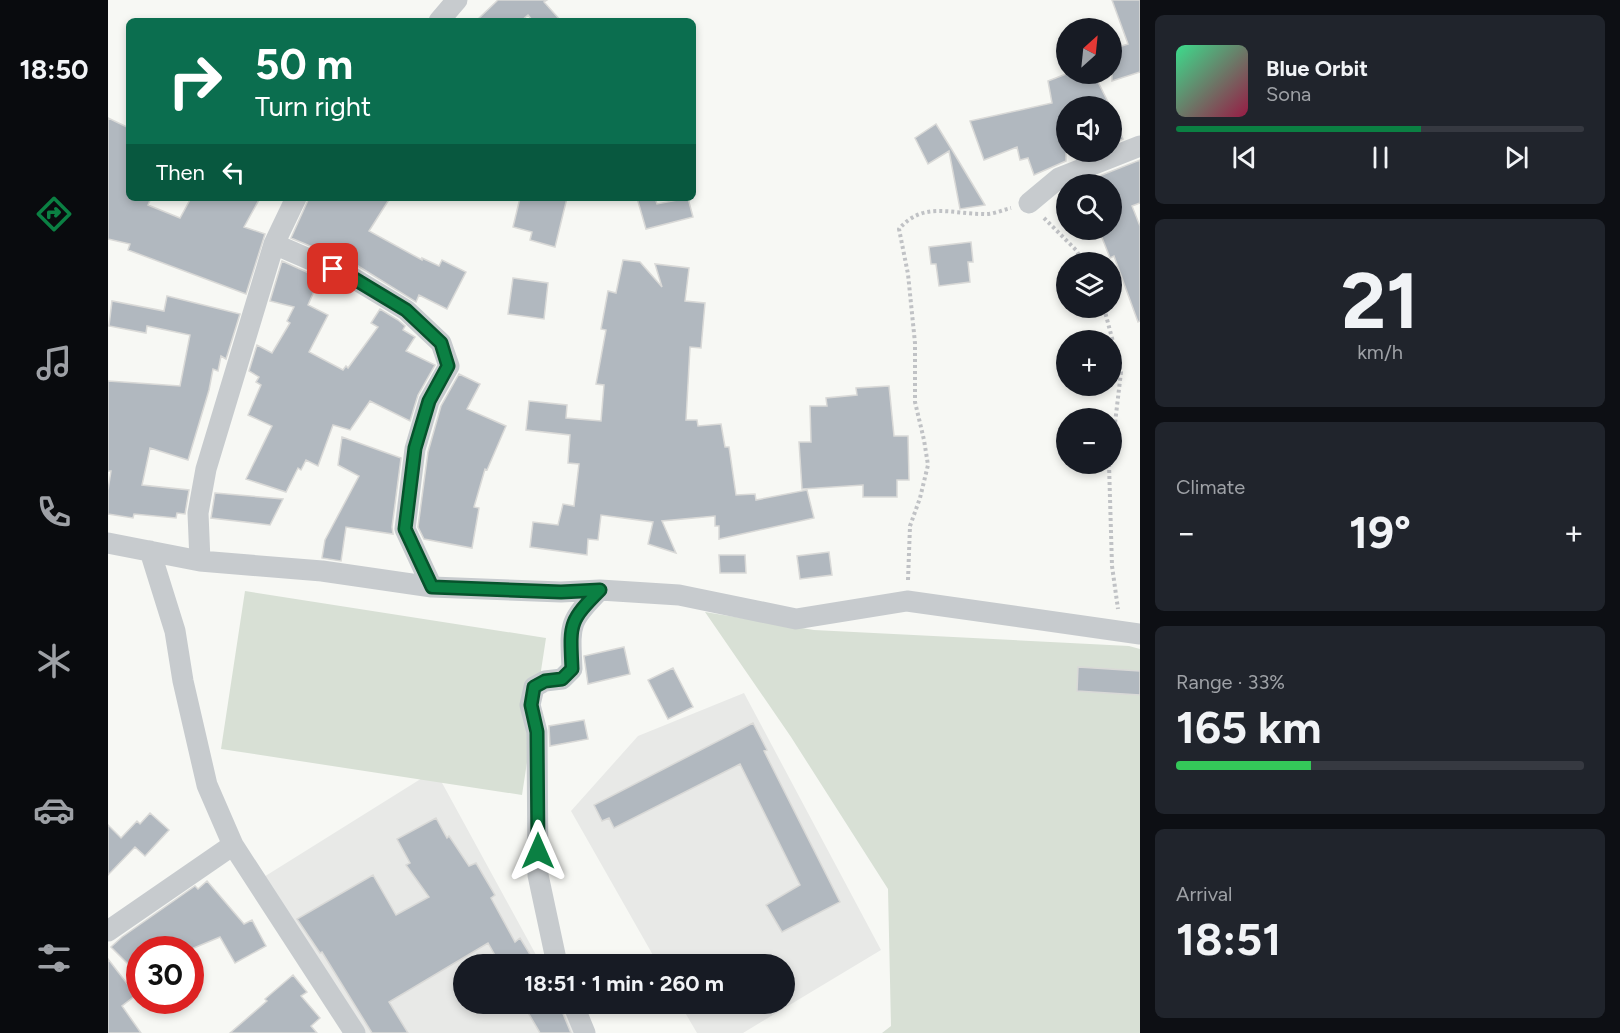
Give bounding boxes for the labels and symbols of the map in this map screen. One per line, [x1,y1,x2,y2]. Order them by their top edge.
north arrow [1056,18,1122,84]
pin [307,243,358,294]
position arrow [506,819,570,883]
speed limit sign: 30 [126,936,204,1014]

